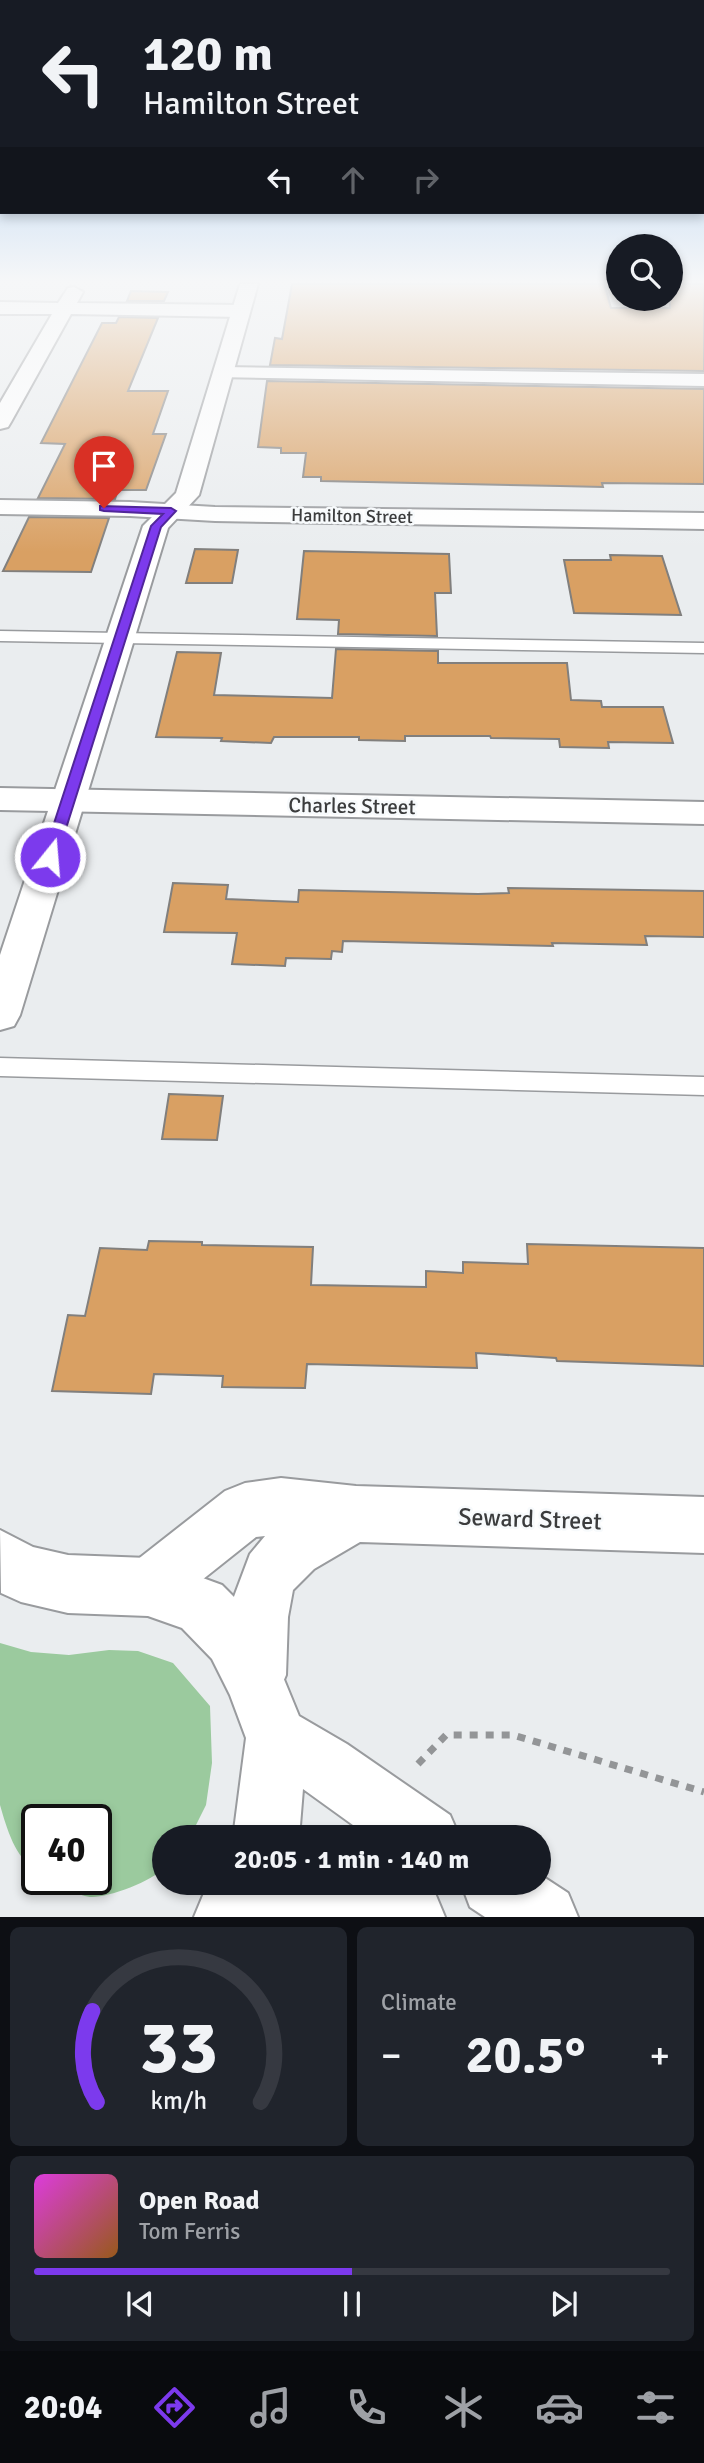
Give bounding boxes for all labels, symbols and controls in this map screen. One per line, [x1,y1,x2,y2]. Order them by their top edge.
text: 120 m [143,24,273,84]
icon: left [28,28,119,119]
text: Hamilton Street [143,84,359,123]
icon: left [261,161,299,199]
icon: ahead [334,161,372,199]
icon: right [407,161,445,199]
map controls [606,234,683,311]
button: search [606,234,683,311]
pin [74,436,134,508]
icon: arrive [85,447,123,485]
street label: Hamilton Street [291,504,413,528]
street label: Charles Street [288,792,416,820]
position arrow [13,820,87,894]
street label: Seward Street [458,1502,602,1536]
speed limit sign: 40 [21,1804,112,1895]
text: 20:05 · 1 min · 140 m [234,1844,469,1876]
text: Climate [381,1988,457,2017]
text: 33 [139,2005,218,2094]
text: 20.5° [466,2023,585,2087]
text: − [381,2032,402,2079]
text: + [649,2032,670,2079]
text: km/h [150,2085,207,2116]
text: Open Road [139,2185,260,2217]
text: Tom Ferris [139,2217,240,2246]
icon: previous [121,2285,159,2323]
icon: pause [333,2285,371,2323]
icon: next [545,2285,583,2323]
icon: directions [150,2383,199,2432]
icon: music [246,2383,295,2432]
icon: phone [342,2383,391,2432]
icon: climate [439,2383,488,2432]
icon: car [535,2383,584,2432]
icon: filters [631,2383,680,2432]
text: 20:04 [24,2388,102,2427]

